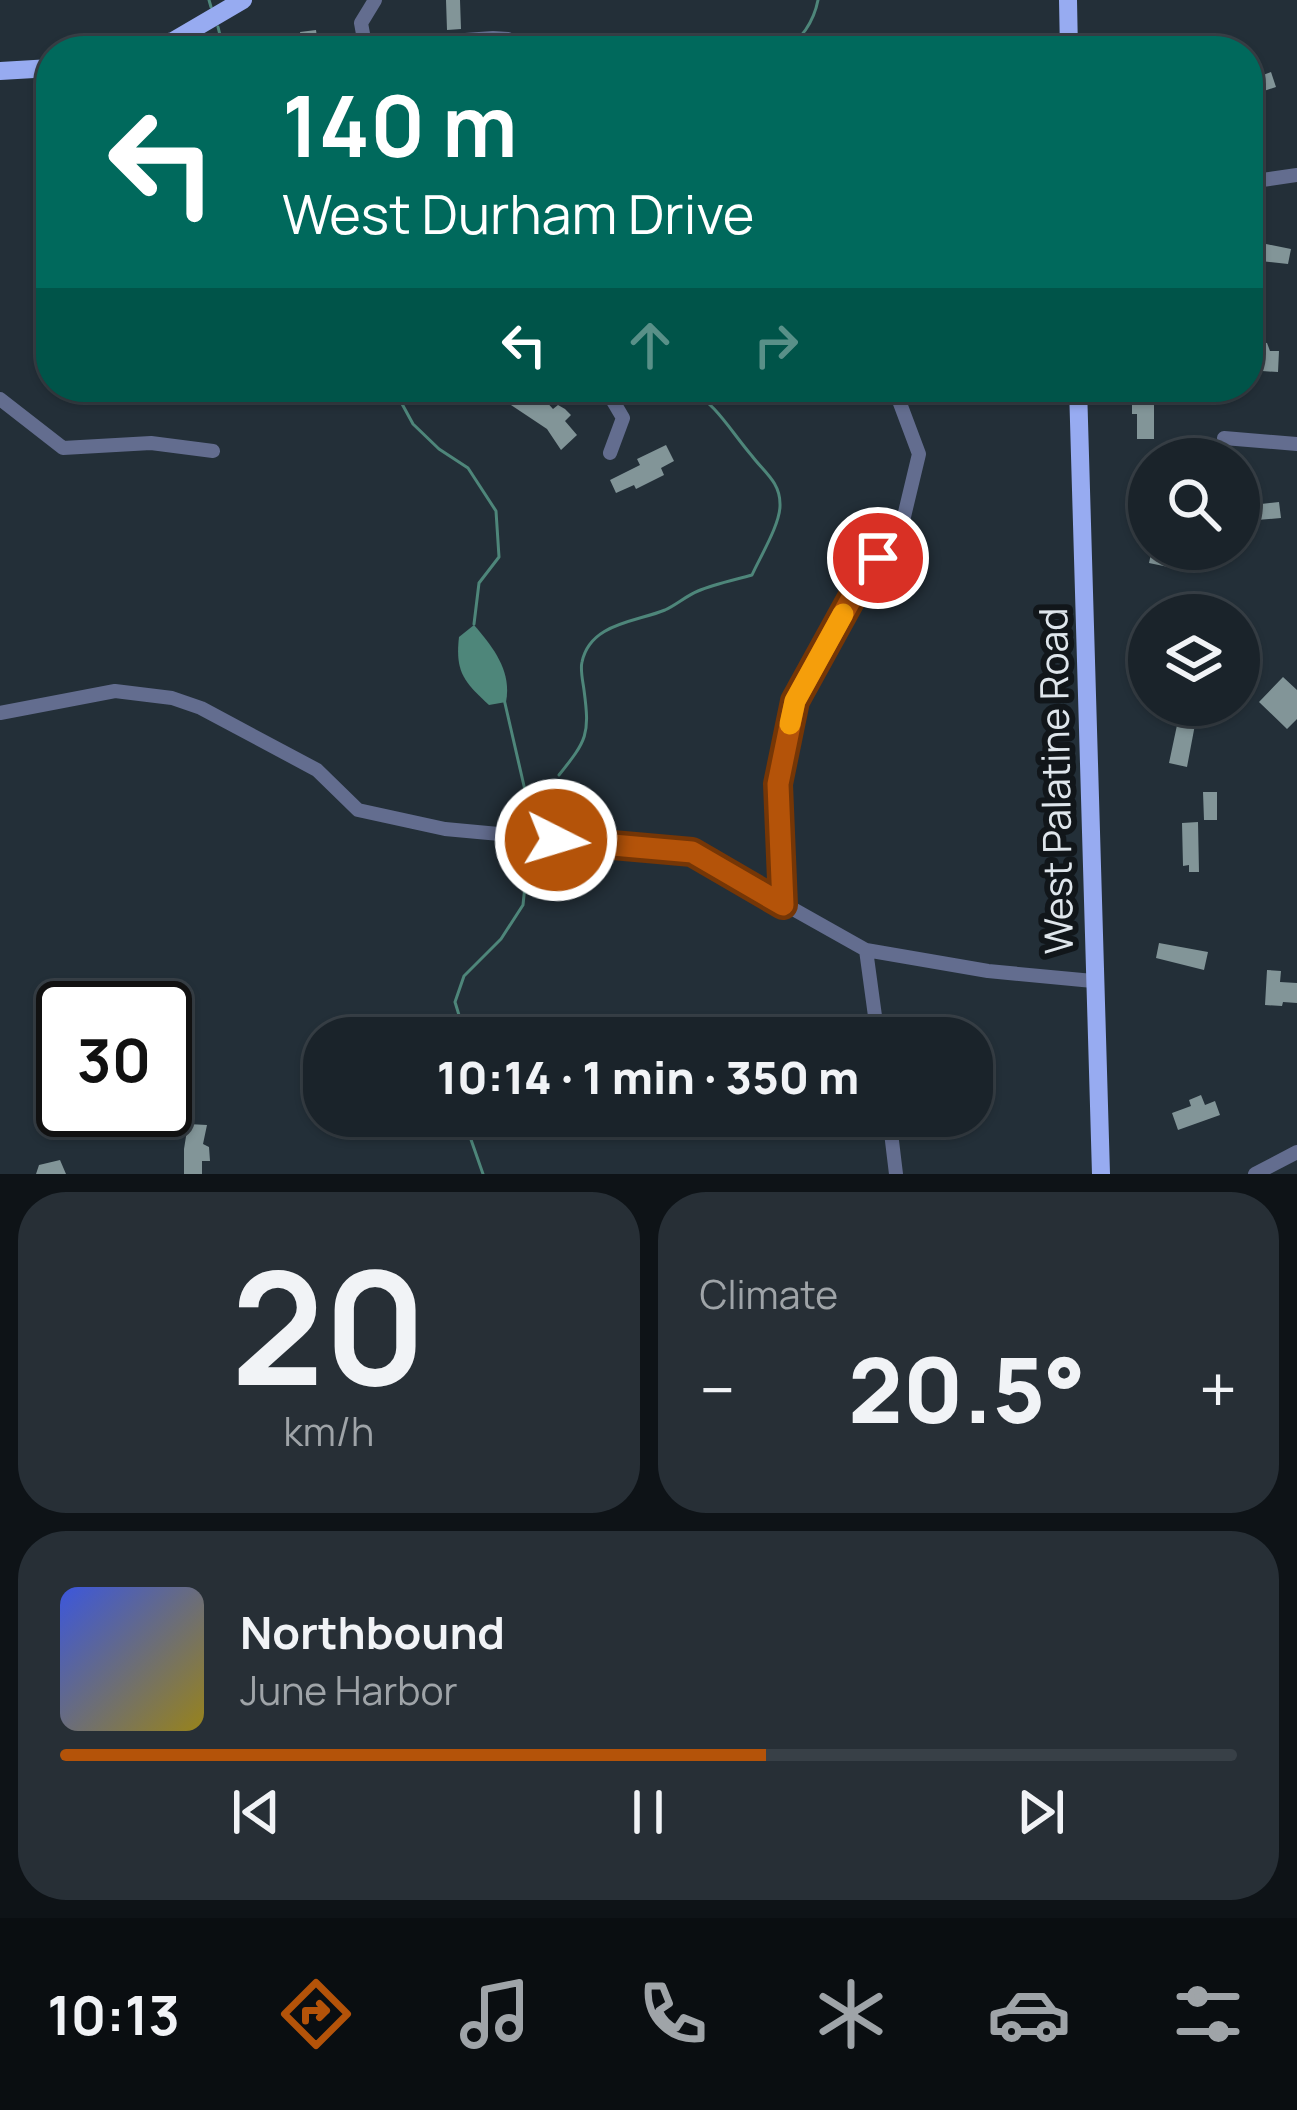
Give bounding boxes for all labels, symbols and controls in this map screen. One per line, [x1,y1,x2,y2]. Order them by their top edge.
text: 140 m [282,67,518,182]
icon: left [84,84,240,240]
text: West Durham Drive [282,176,754,250]
icon: left [491,312,557,378]
icon: ahead [617,312,683,378]
icon: right [743,312,809,378]
map controls [1128,438,1260,726]
button: search [1128,438,1260,570]
pin [827,507,929,609]
icon: arrive [845,525,911,591]
button: layers [1128,594,1260,726]
street label: West Palatine Road [1025,607,1085,955]
position arrow [493,777,619,903]
speed limit sign: 30 [36,981,192,1137]
text: 10:14 · 1 min · 350 m [437,1046,859,1108]
text: 20 [231,1219,427,1432]
text: Climate [700,1267,838,1321]
text: 20.5° [848,1327,1086,1450]
text: − [700,1344,735,1434]
text: + [1199,1344,1237,1434]
text: km/h [283,1404,374,1458]
text: Northbound [240,1601,505,1663]
text: June Harbor [240,1663,458,1717]
icon: previous [223,1779,289,1845]
icon: pause [615,1779,681,1845]
icon: next [1008,1779,1074,1845]
icon: directions [274,1972,358,2056]
icon: music [453,1972,537,2056]
icon: phone [631,1972,715,2056]
icon: climate [809,1972,893,2056]
icon: car [987,1972,1071,2056]
icon: filters [1166,1972,1250,2056]
text: 10:13 [47,1977,180,2051]

